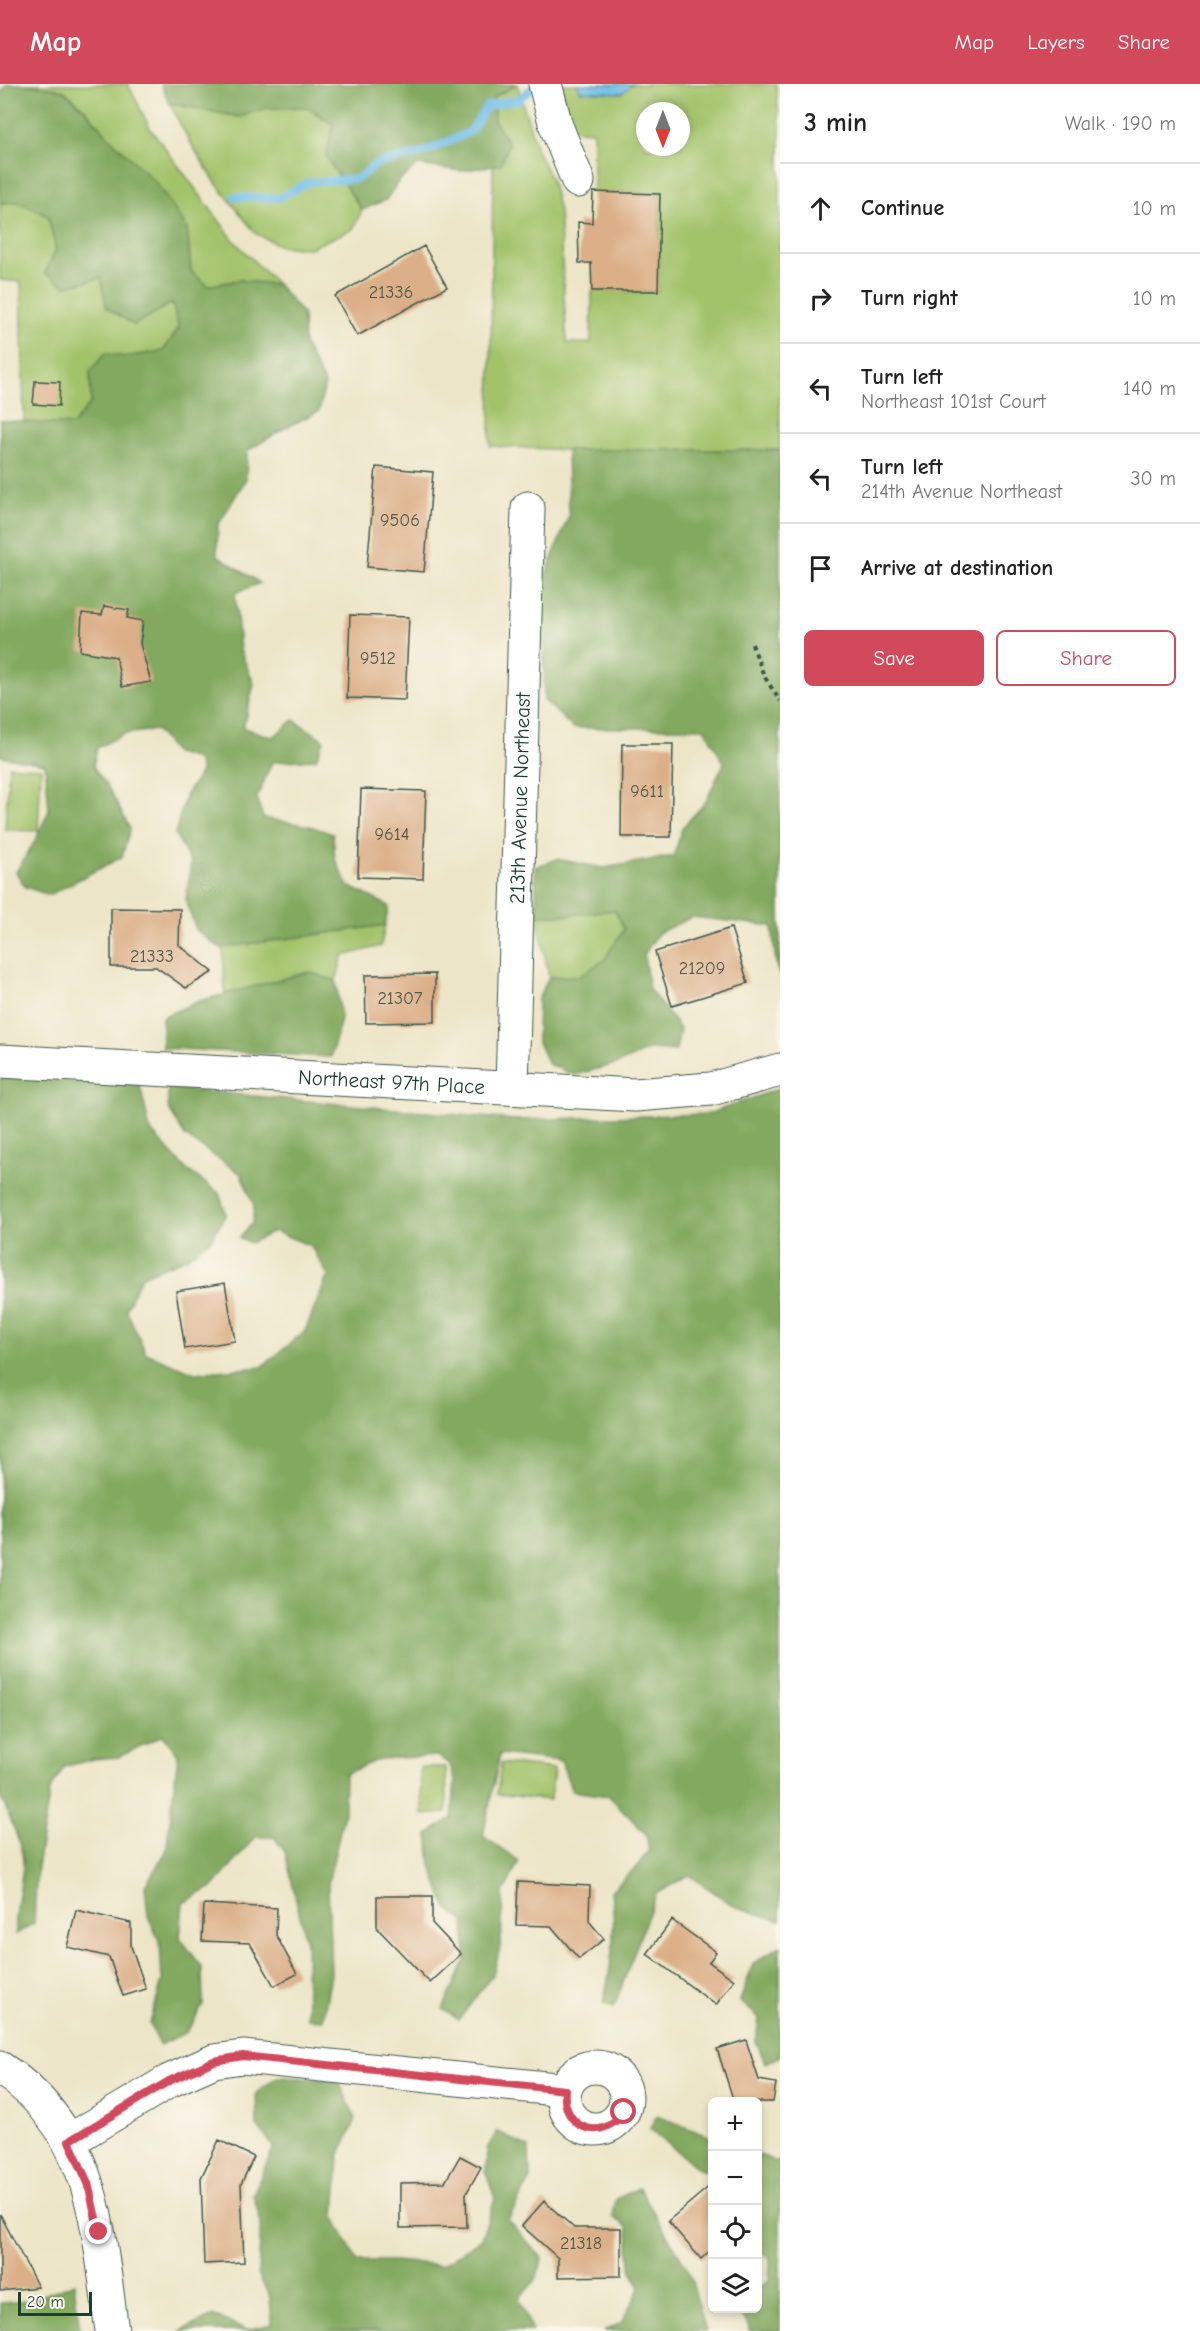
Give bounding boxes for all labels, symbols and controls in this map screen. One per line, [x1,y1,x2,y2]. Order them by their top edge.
text: Map [30,26,81,58]
text: Map [955,30,994,54]
text: Layers [1027,30,1085,54]
text: Share [1118,30,1170,54]
north arrow [636,102,690,156]
text: 3 min [804,108,867,138]
text: Walk · 190 m [1065,112,1176,135]
icon: ahead [804,192,837,225]
text: Continue [861,195,944,221]
text: 10 m [1133,197,1176,220]
house number: 21336 [369,282,413,303]
icon: right [804,282,837,315]
text: Turn right [861,285,958,311]
text: 10 m [1133,287,1176,310]
text: Turn left [861,364,943,390]
icon: left [804,372,837,405]
text: 140 m [1123,377,1176,400]
text: Northeast 101st Court [861,390,1046,413]
text: Turn left [861,454,943,480]
icon: left [804,462,837,495]
text: 30 m [1130,467,1176,490]
text: 214th Avenue Northeast [861,480,1062,503]
house number: 9506 [380,510,420,531]
icon: arrive [804,552,837,585]
text: Arrive at destination [861,555,1053,581]
button: Save [804,630,984,686]
button: Share [996,630,1176,686]
house number: 9512 [360,648,396,669]
street label: 213th Avenue Northeast [505,691,535,904]
house number: 9611 [630,781,664,802]
house number: 9614 [374,824,410,845]
house number: 21333 [130,946,174,967]
house number: 21209 [679,958,725,979]
house number: 21307 [377,988,423,1009]
street label: Northeast 97th Place [297,1065,485,1099]
map controls [708,2097,762,2313]
button: + [708,2097,762,2151]
route start [610,2098,636,2124]
button: − [708,2151,762,2205]
button: locate [708,2205,762,2259]
route end [85,2218,111,2244]
house number: 21318 [560,2233,602,2254]
button: layers [708,2259,762,2313]
scale bar [18,2289,92,2316]
text: 20 m [27,2293,64,2311]

